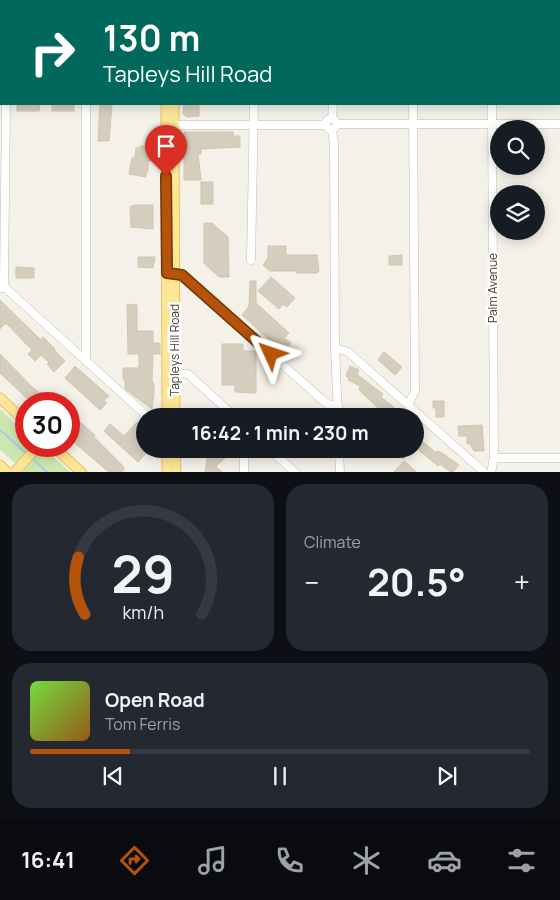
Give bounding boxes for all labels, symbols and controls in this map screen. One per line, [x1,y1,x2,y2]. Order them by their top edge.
text: 130 m [103,14,200,62]
icon: right [20,20,85,85]
text: Tapleys Hill Road [103,59,272,89]
map controls [490,120,545,240]
button: search [490,120,545,175]
pin [145,125,187,176]
icon: arrive [152,132,180,160]
button: layers [490,185,545,240]
street label: Palm Avenue [484,253,501,323]
street label: Tapleys Hill Road [166,304,183,396]
position arrow [244,327,296,379]
speed limit sign: 30 [15,392,80,457]
text: 16:42 · 1 min · 230 m [191,420,369,446]
text: Climate [304,531,361,553]
text: 29 [111,538,175,609]
text: 20.5° [367,555,466,607]
text: − [304,563,319,601]
text: + [514,563,530,601]
text: km/h [122,600,164,624]
text: Open Road [105,687,205,713]
text: Tom Ferris [105,713,180,735]
icon: previous [99,762,127,790]
icon: pause [266,762,294,790]
icon: next [433,762,461,790]
icon: directions [117,843,152,878]
icon: music [195,843,230,878]
icon: phone [272,843,307,878]
icon: climate [349,843,384,878]
icon: car [427,843,462,878]
icon: filters [504,843,539,878]
text: 16:41 [21,845,75,875]

